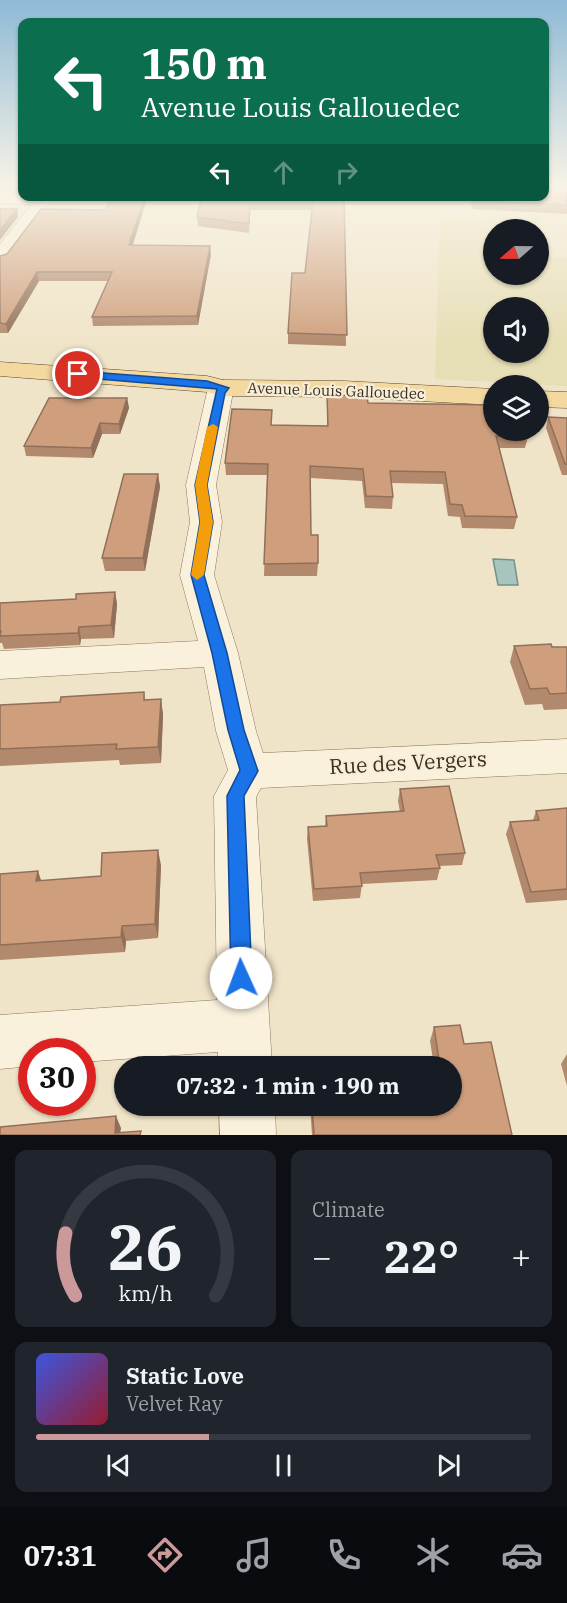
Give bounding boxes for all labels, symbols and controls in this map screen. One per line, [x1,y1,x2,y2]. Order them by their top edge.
text: 150 m [141,36,267,91]
icon: left [42,42,120,120]
text: Avenue Louis Gallouedec [141,89,460,124]
icon: left [204,156,237,189]
icon: ahead [267,156,300,189]
icon: right [330,156,363,189]
north arrow [483,219,549,285]
map controls [483,219,549,441]
button: sound [483,297,549,363]
pin [52,348,103,399]
icon: arrive [61,357,94,390]
button: layers [483,375,549,441]
street label: Avenue Louis Gallouedec [247,378,425,403]
street label: Rue des Vergers [328,744,487,780]
position arrow [209,946,273,1010]
speed limit sign: 30 [18,1038,96,1116]
text: 07:32 · 1 min · 190 m [176,1071,400,1100]
text: Climate [312,1196,385,1223]
text: 26 [108,1206,183,1287]
text: 22° [384,1227,459,1285]
text: − [312,1235,332,1278]
text: + [511,1235,531,1278]
text: km/h [118,1279,173,1307]
text: Static Love [126,1361,244,1390]
text: Velvet Ray [126,1390,223,1417]
icon: previous [102,1449,135,1482]
icon: pause [267,1449,300,1482]
icon: next [432,1449,465,1482]
icon: directions [144,1534,186,1576]
icon: music [233,1534,275,1576]
icon: phone [323,1534,365,1576]
icon: climate [412,1534,454,1576]
icon: car [501,1534,543,1576]
text: 07:31 [24,1538,97,1573]

